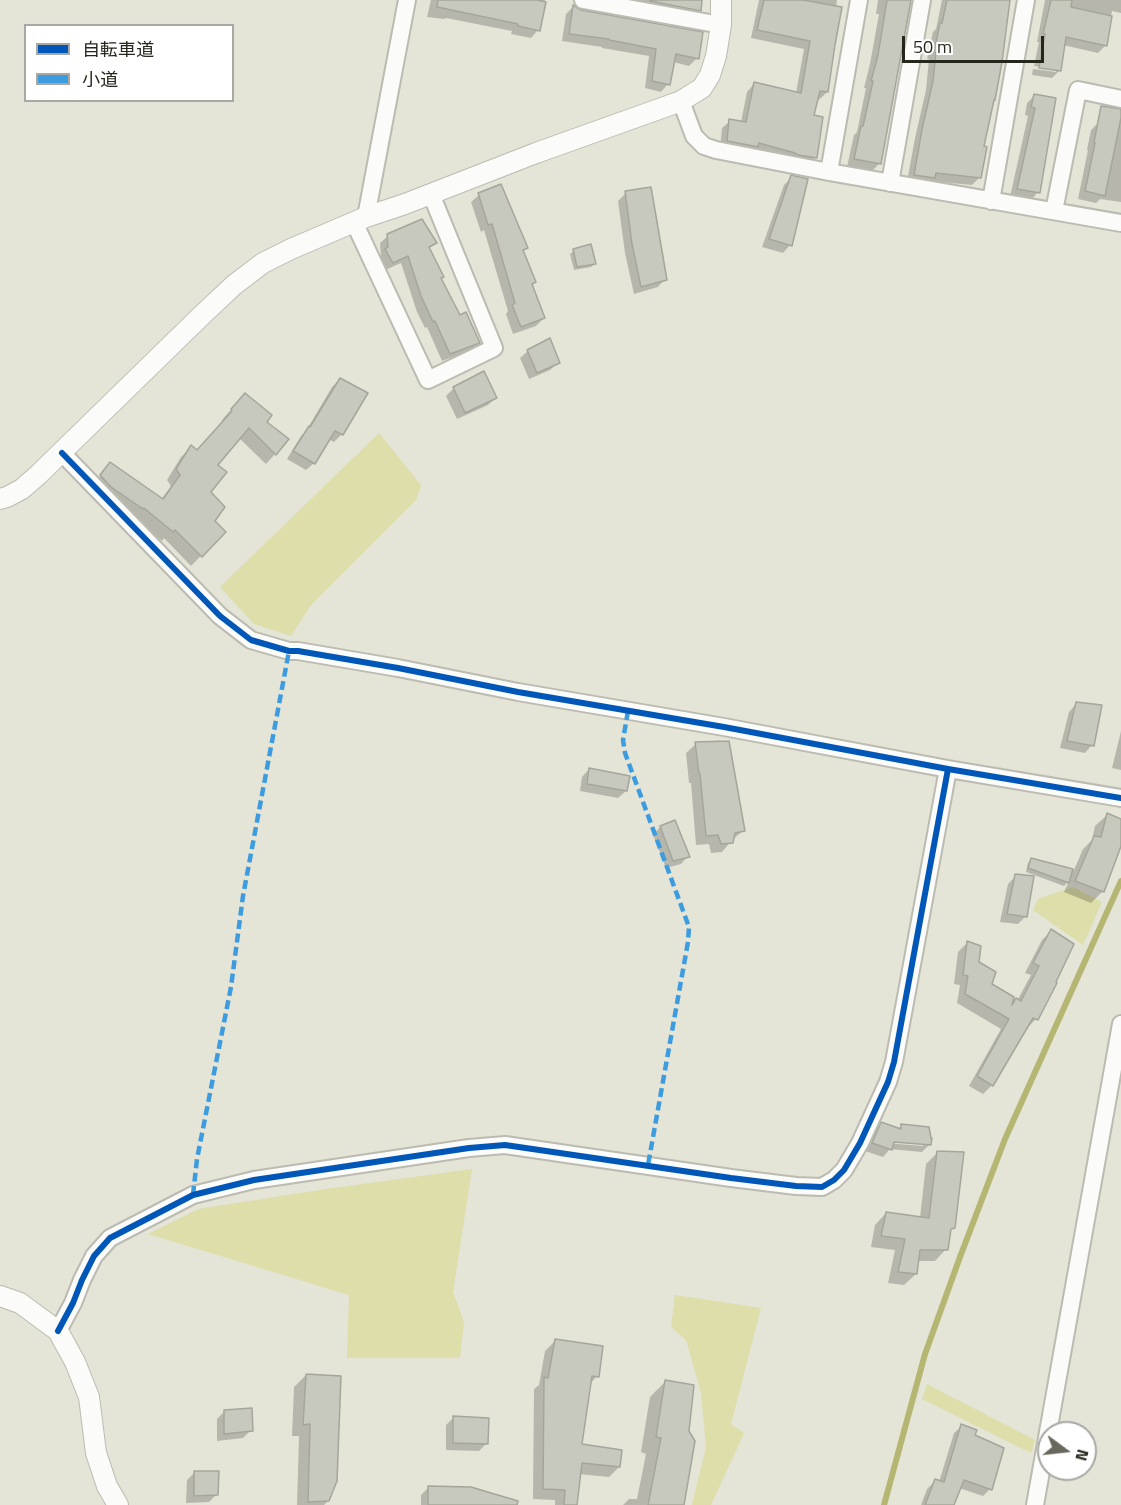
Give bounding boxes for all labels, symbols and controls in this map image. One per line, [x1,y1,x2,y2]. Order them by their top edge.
legend [24,24,234,102]
scale bar [905,24,1048,62]
text: 50 m [913,33,952,60]
text: 自転車道 [82,36,154,63]
text: 小道 [82,66,118,93]
north arrow [1037,1421,1097,1481]
text: N [1069,1447,1095,1464]

